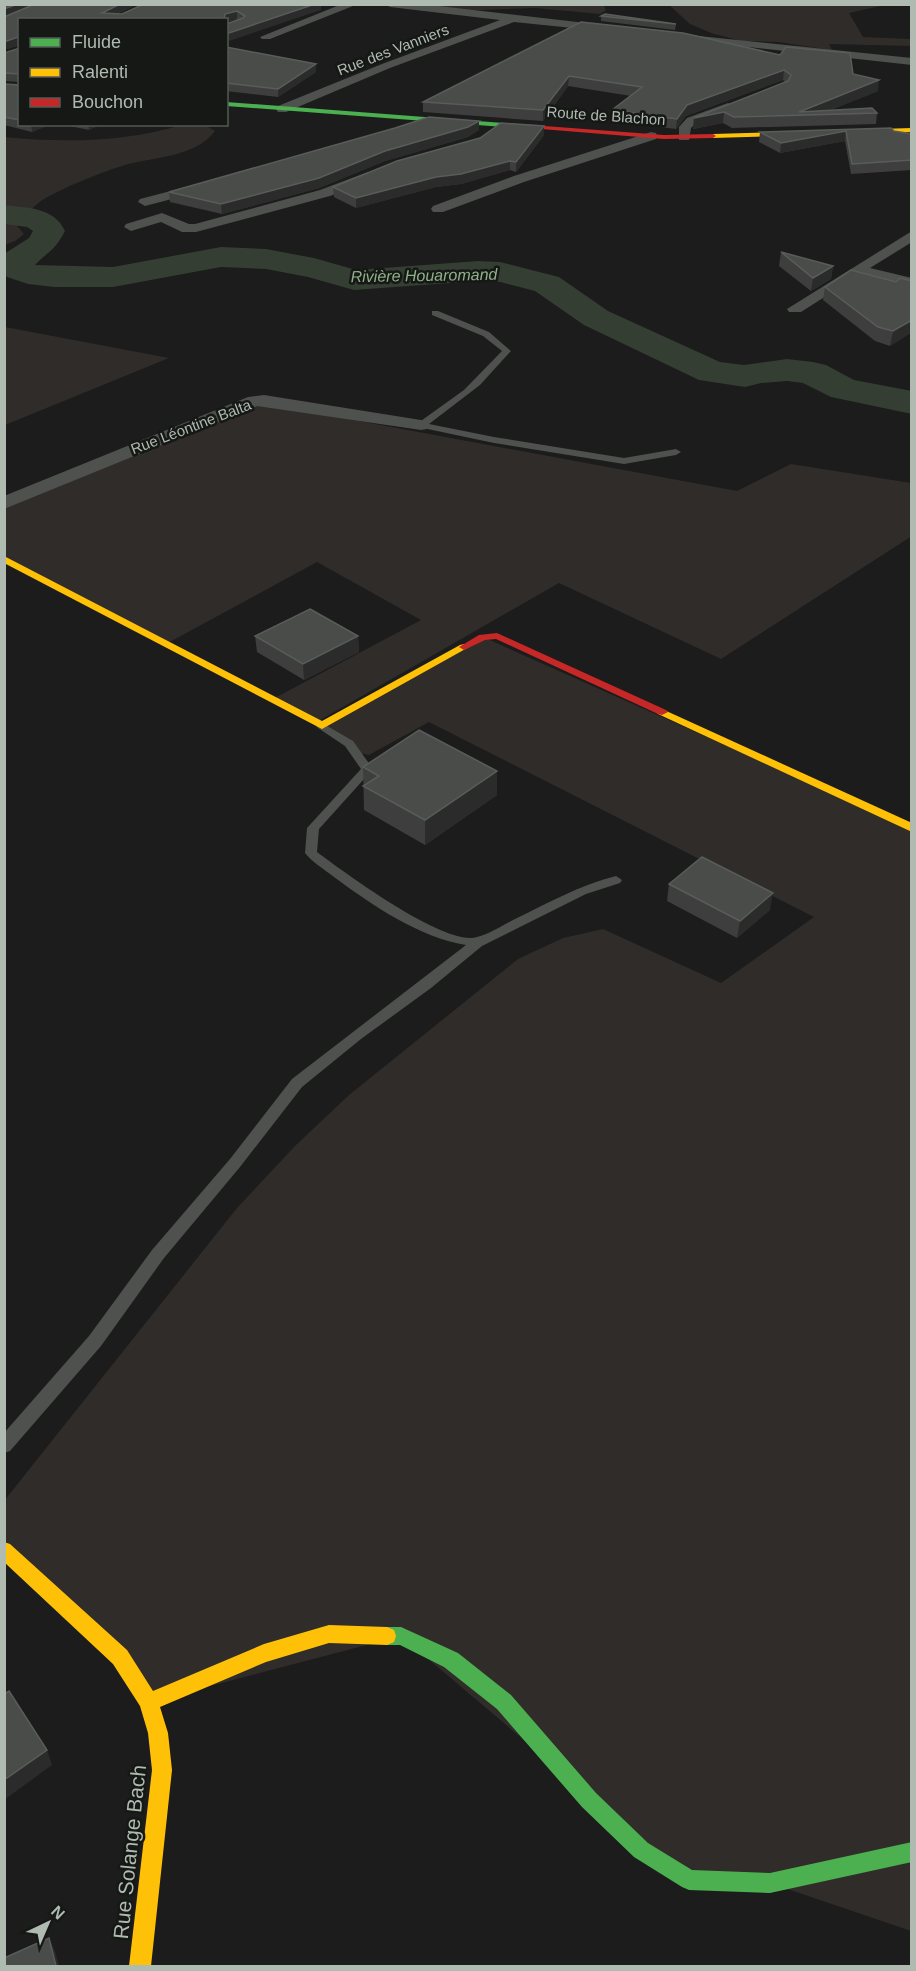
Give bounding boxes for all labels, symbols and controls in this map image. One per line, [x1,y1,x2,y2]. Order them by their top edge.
legend [18,18,228,126]
street label: Rue des Vanniers [335,20,451,79]
text: Fluide [72,32,121,52]
text: Ralenti [72,62,128,82]
text: Bouchon [72,92,143,112]
street label: Route de Blachon [546,103,666,128]
water label: Rivière Houaromand [351,266,499,285]
street label: Rue Léontine Balta [128,396,254,457]
street label: Rue Solange Bach [109,1764,150,1940]
north arrow [18,1893,78,1953]
text: N [48,1902,68,1923]

